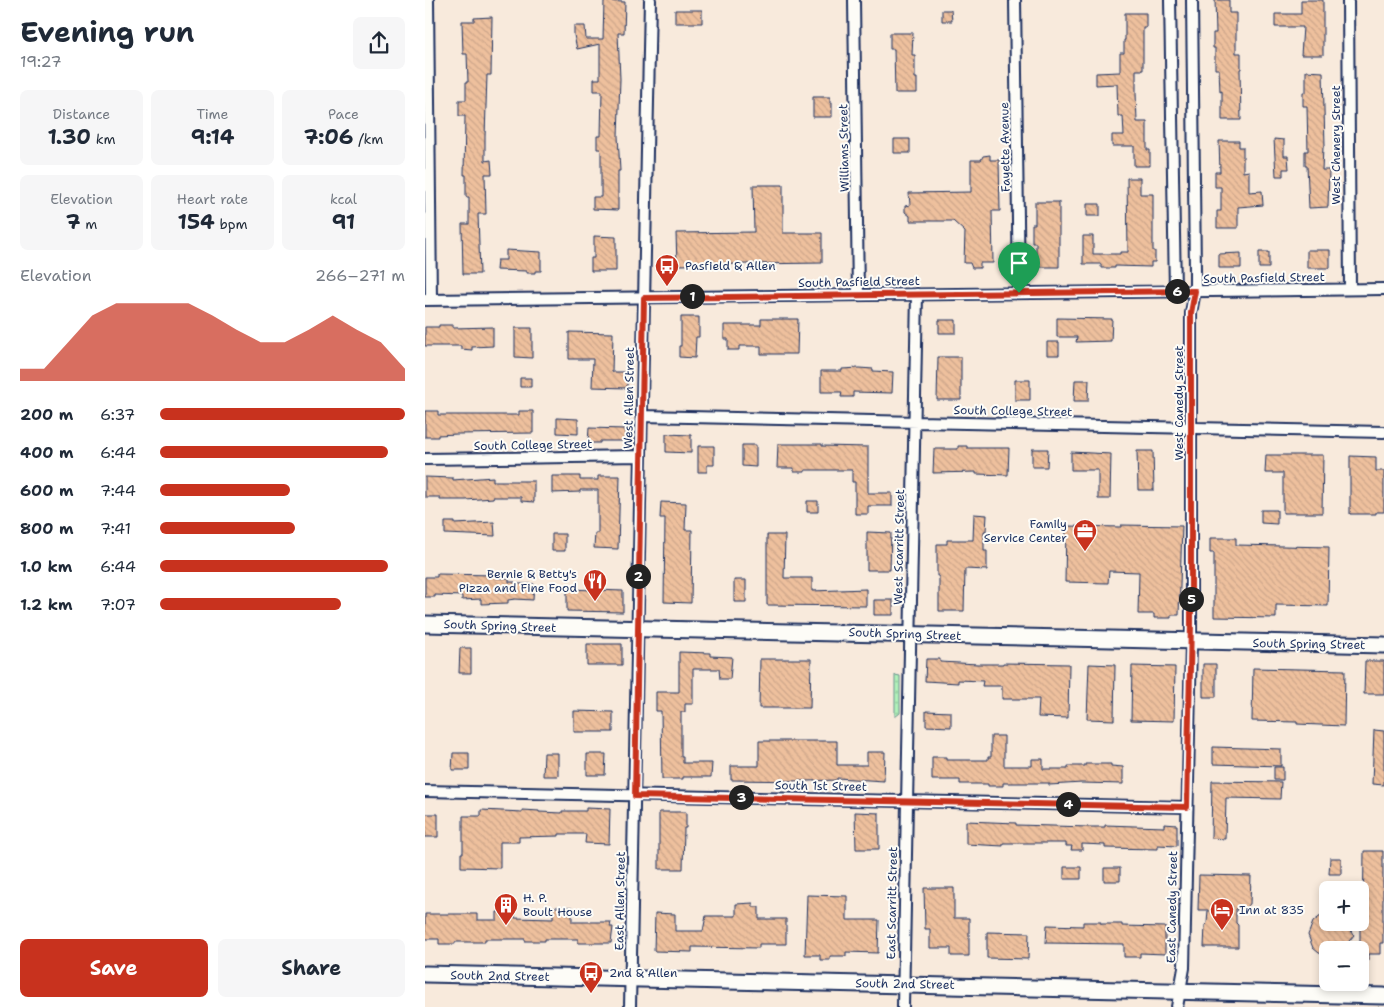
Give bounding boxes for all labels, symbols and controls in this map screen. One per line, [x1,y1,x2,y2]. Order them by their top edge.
text: Evening run [20,13,195,51]
button: share [353,17,405,69]
text: 19:27 [20,51,62,72]
street label: West Chenery Street [1328,85,1344,205]
street label: Fayette Avenue [996,102,1014,192]
street label: Williams Street [835,104,853,192]
text: Distance [53,105,110,123]
text: Time [196,105,229,123]
text: Pace [328,105,359,123]
text: 1.30 [47,123,91,151]
text: 9:14 [191,123,234,151]
text: 7:06 [304,123,354,151]
text: km [91,130,116,148]
text: /km [354,130,383,148]
text: Elevation [50,190,113,208]
text: Heart rate [177,190,248,208]
text: kcal [330,190,357,208]
text: 7 [66,208,80,236]
text: 154 [177,208,215,236]
text: 91 [332,208,355,236]
text: m [80,215,97,233]
text: bpm [215,215,248,233]
pin [998,242,1040,293]
icon: arrive [1005,249,1033,277]
bus stop icon: Pasfield & Allen [654,253,680,287]
place label: Pasfield & Allen [685,258,776,274]
text: Elevation [20,265,92,286]
text: 266–271 m [315,265,405,286]
street label: South Pasfield Street [1203,269,1325,287]
street label: South Pasfield Street [798,273,920,291]
pin: 6 [1165,278,1189,304]
text: 6 [1173,282,1182,300]
pin: 1 [679,284,705,308]
text: 1 [689,287,696,305]
street label: West Canedy Street [1171,345,1187,461]
street label: West Allen Street [620,347,638,449]
street label: South College Street [953,402,1073,420]
text: 200 m [20,404,73,425]
text: 6:37 [100,404,135,425]
street label: South College Street [473,436,593,454]
text: 400 m [20,442,74,463]
text: 6:44 [100,442,136,463]
text: 600 m [20,480,74,501]
text: 7:44 [100,480,136,501]
street label: West Scarritt Street [890,489,908,605]
place label: Family Service Center [984,516,1067,546]
text: 800 m [20,518,74,539]
text: 7:41 [100,518,131,539]
office icon: Family Service Center [1072,518,1098,552]
text: 1.0 km [20,556,72,577]
text: 6:44 [100,556,136,577]
pin: 2 [625,564,651,588]
place label: Bernie & Betty's Pizza and Fine Food [459,566,577,596]
text: 2 [634,567,643,585]
restaurant icon: Bernie & Betty's Pizza and Fine Food [582,568,608,602]
pin: 5 [1179,586,1203,612]
text: 5 [1187,590,1196,608]
text: 1.2 km [20,594,73,615]
text: 7:07 [100,594,136,615]
street label: South Spring Street [443,616,557,636]
street label: South Spring Street [848,624,962,644]
street label: South Spring Street [1252,635,1366,653]
street label: South 1st Street [775,777,867,795]
pin: 3 [729,784,753,810]
text: 3 [737,788,746,806]
pin: 4 [1055,792,1081,816]
text: 4 [1064,795,1073,813]
street label: East Scarritt Street [883,846,901,960]
street label: East Allen Street [611,851,629,951]
street label: East Canedy Street [1163,851,1181,963]
map controls [1319,881,1369,991]
button: + [1319,881,1369,931]
place label: H. P. Boult House [523,890,593,920]
building icon: H. P. Boult House [493,892,519,926]
hotel icon: Inn at 835 [1209,897,1235,931]
place label: Inn at 835 [1239,902,1304,918]
button: Save [20,939,208,997]
button: Share [218,939,405,997]
button: − [1319,941,1369,991]
bus stop icon: 2nd & Allen [578,960,604,994]
place label: 2nd & Allen [609,965,677,981]
street label: South 2nd Street [450,967,550,985]
street label: South 2nd Street [855,975,955,993]

